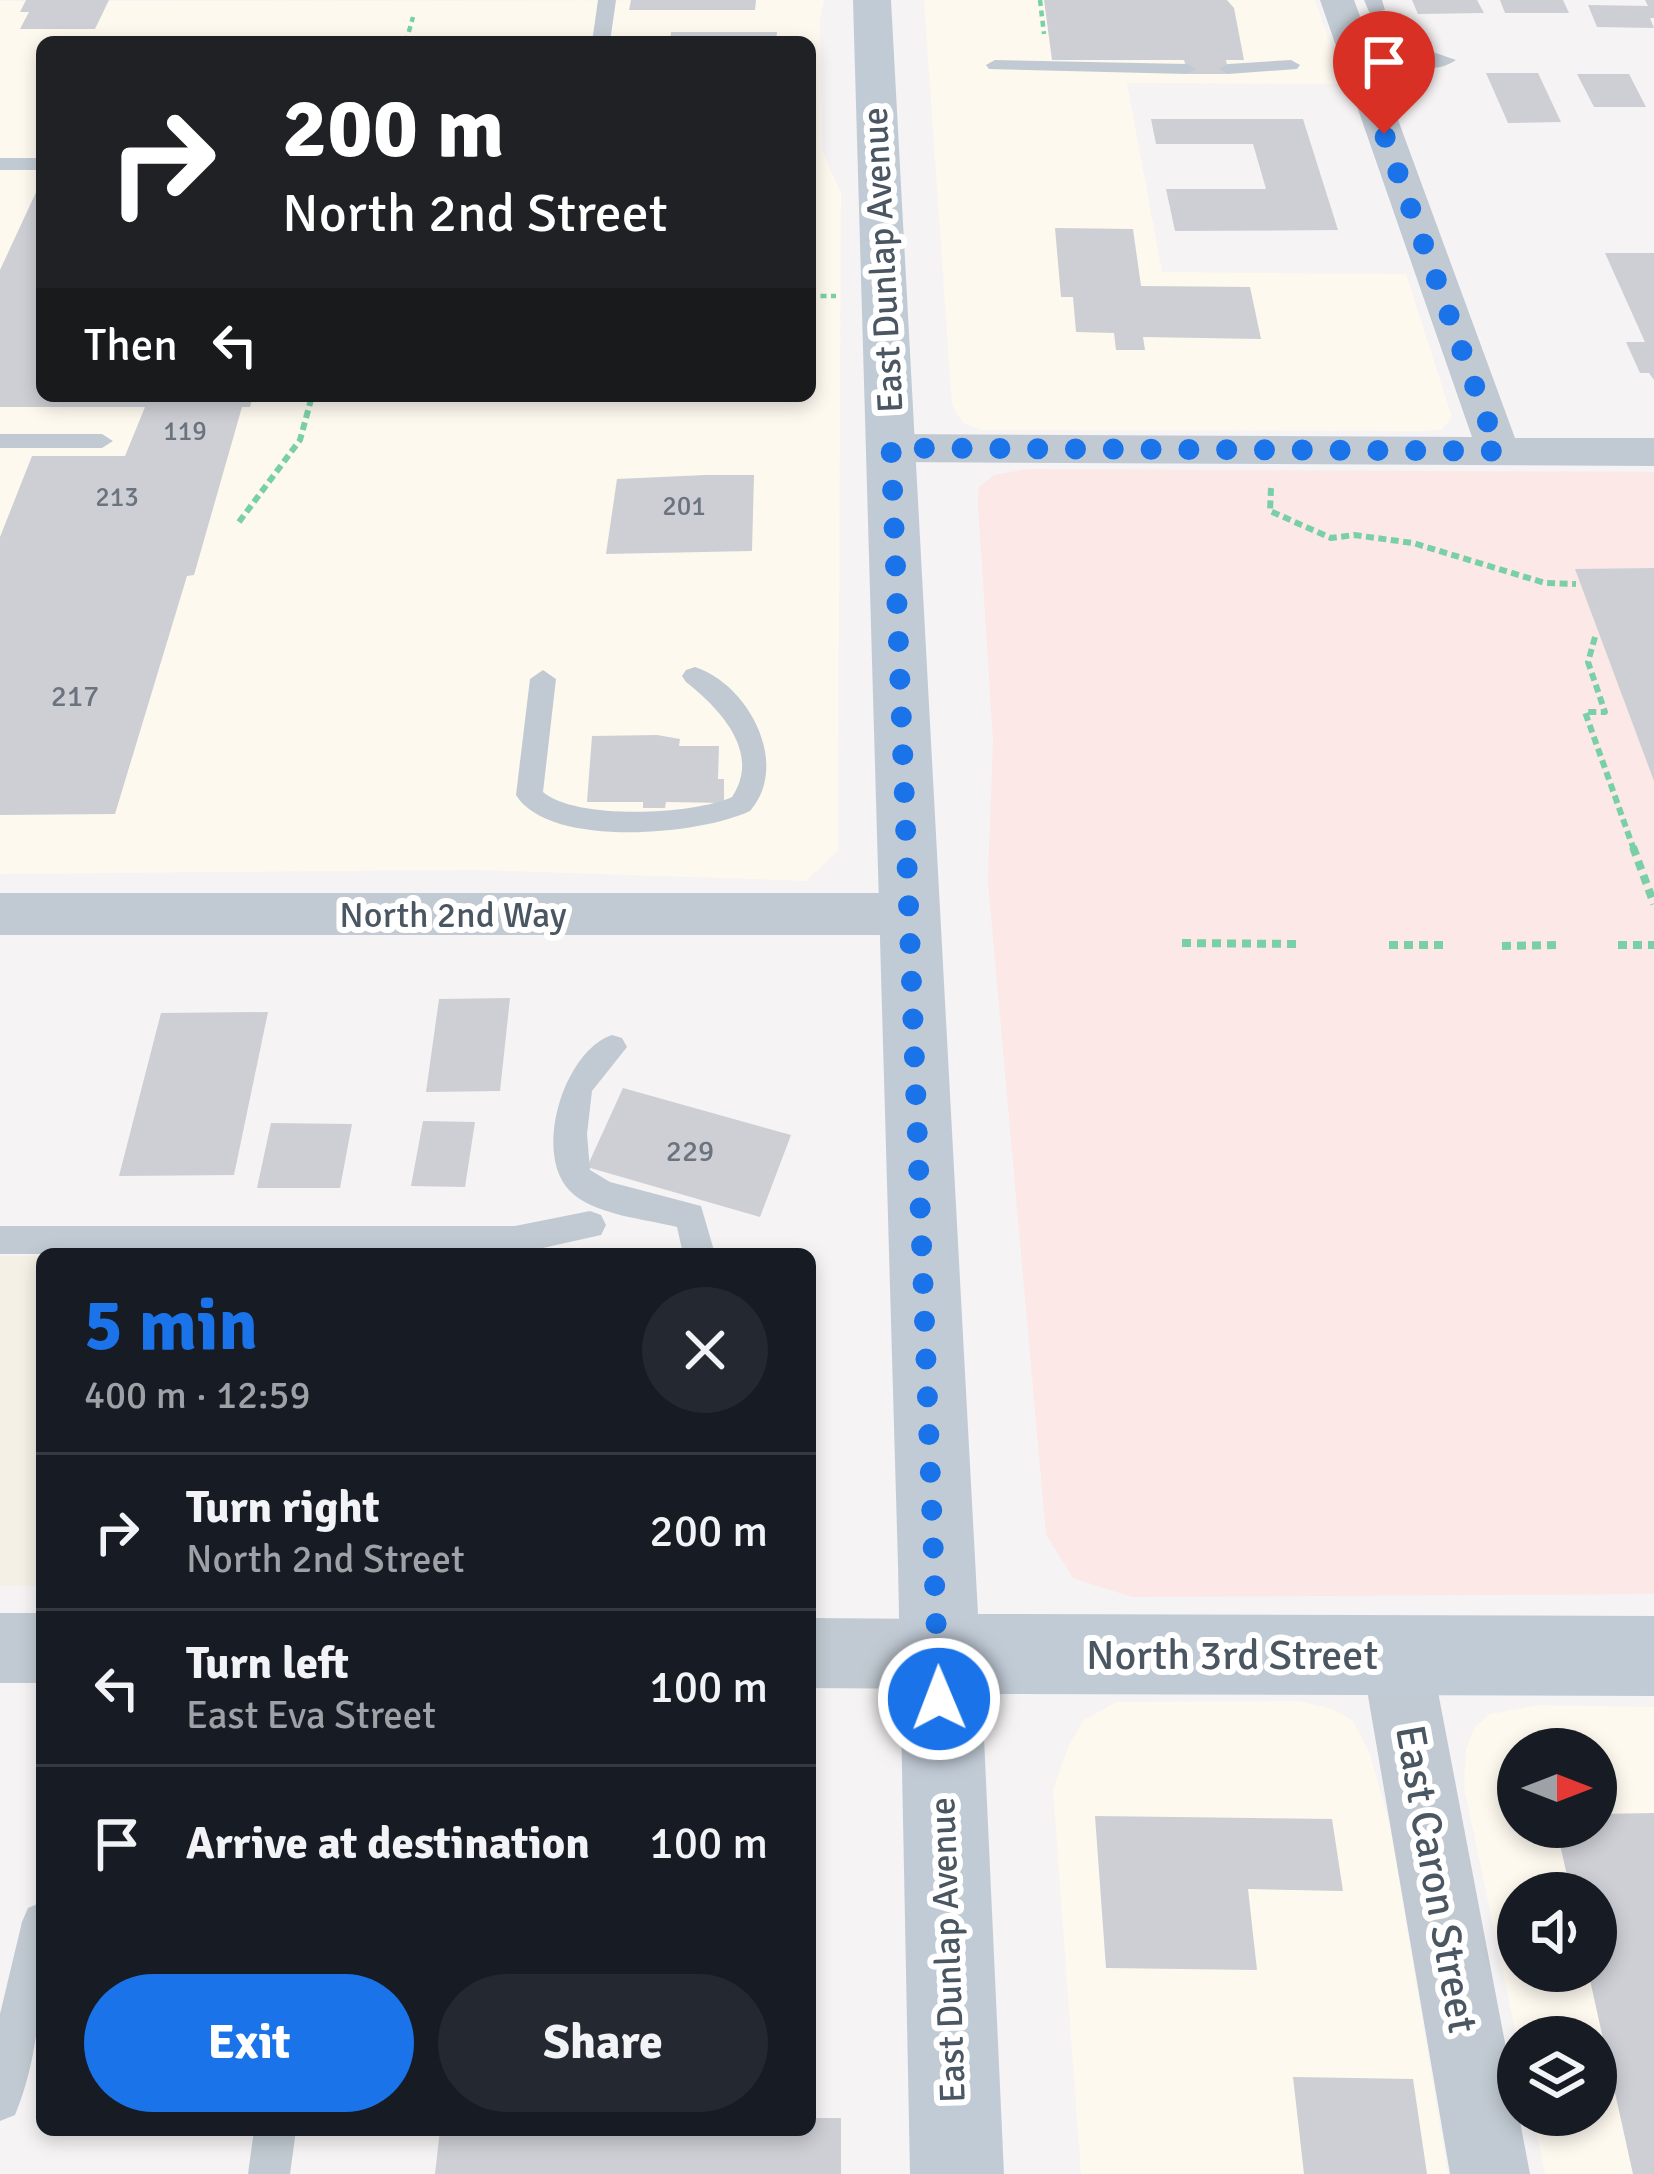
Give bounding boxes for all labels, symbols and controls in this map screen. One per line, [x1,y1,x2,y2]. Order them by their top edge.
pin [1333,11,1435,134]
icon: arrive [1351,29,1417,95]
text: 200 m [282,77,504,181]
icon: right [84,84,240,240]
street label: East Dunlap Avenue [853,106,913,414]
text: North 2nd Street [282,180,668,247]
icon: left [202,312,268,378]
text: Then [84,318,178,373]
house number: 119 [163,415,207,448]
house number: 213 [95,481,139,514]
house number: 201 [662,490,706,523]
house number: 217 [51,678,99,715]
street label: North 2nd Way [339,893,567,938]
house number: 229 [666,1133,714,1170]
text: 5 min [84,1281,258,1370]
button: close [642,1287,768,1413]
text: 400 m · 12:59 [84,1371,311,1419]
text: Turn right [186,1480,380,1535]
icon: right [84,1499,150,1565]
text: 200 m [649,1504,768,1559]
text: North 2nd Street [186,1535,465,1583]
street label: North 3rd Street [1086,1630,1378,1681]
text: Turn left [186,1636,349,1691]
position arrow [876,1636,1002,1762]
icon: left [84,1655,150,1721]
text: 100 m [649,1660,768,1715]
text: East Eva Street [186,1691,436,1739]
street label: East Caron Street [1384,1721,1488,2037]
north arrow [1497,1728,1617,1848]
map controls [1497,1728,1617,2136]
street label: East Dunlap Avenue [920,1796,976,2104]
icon: arrive [84,1811,150,1877]
text: Arrive at destination [186,1816,590,1871]
text: 100 m [649,1816,768,1871]
button: sound [1497,1872,1617,1992]
button: Exit [84,1974,414,2112]
button: Share [438,1974,768,2112]
button: layers [1497,2016,1617,2136]

